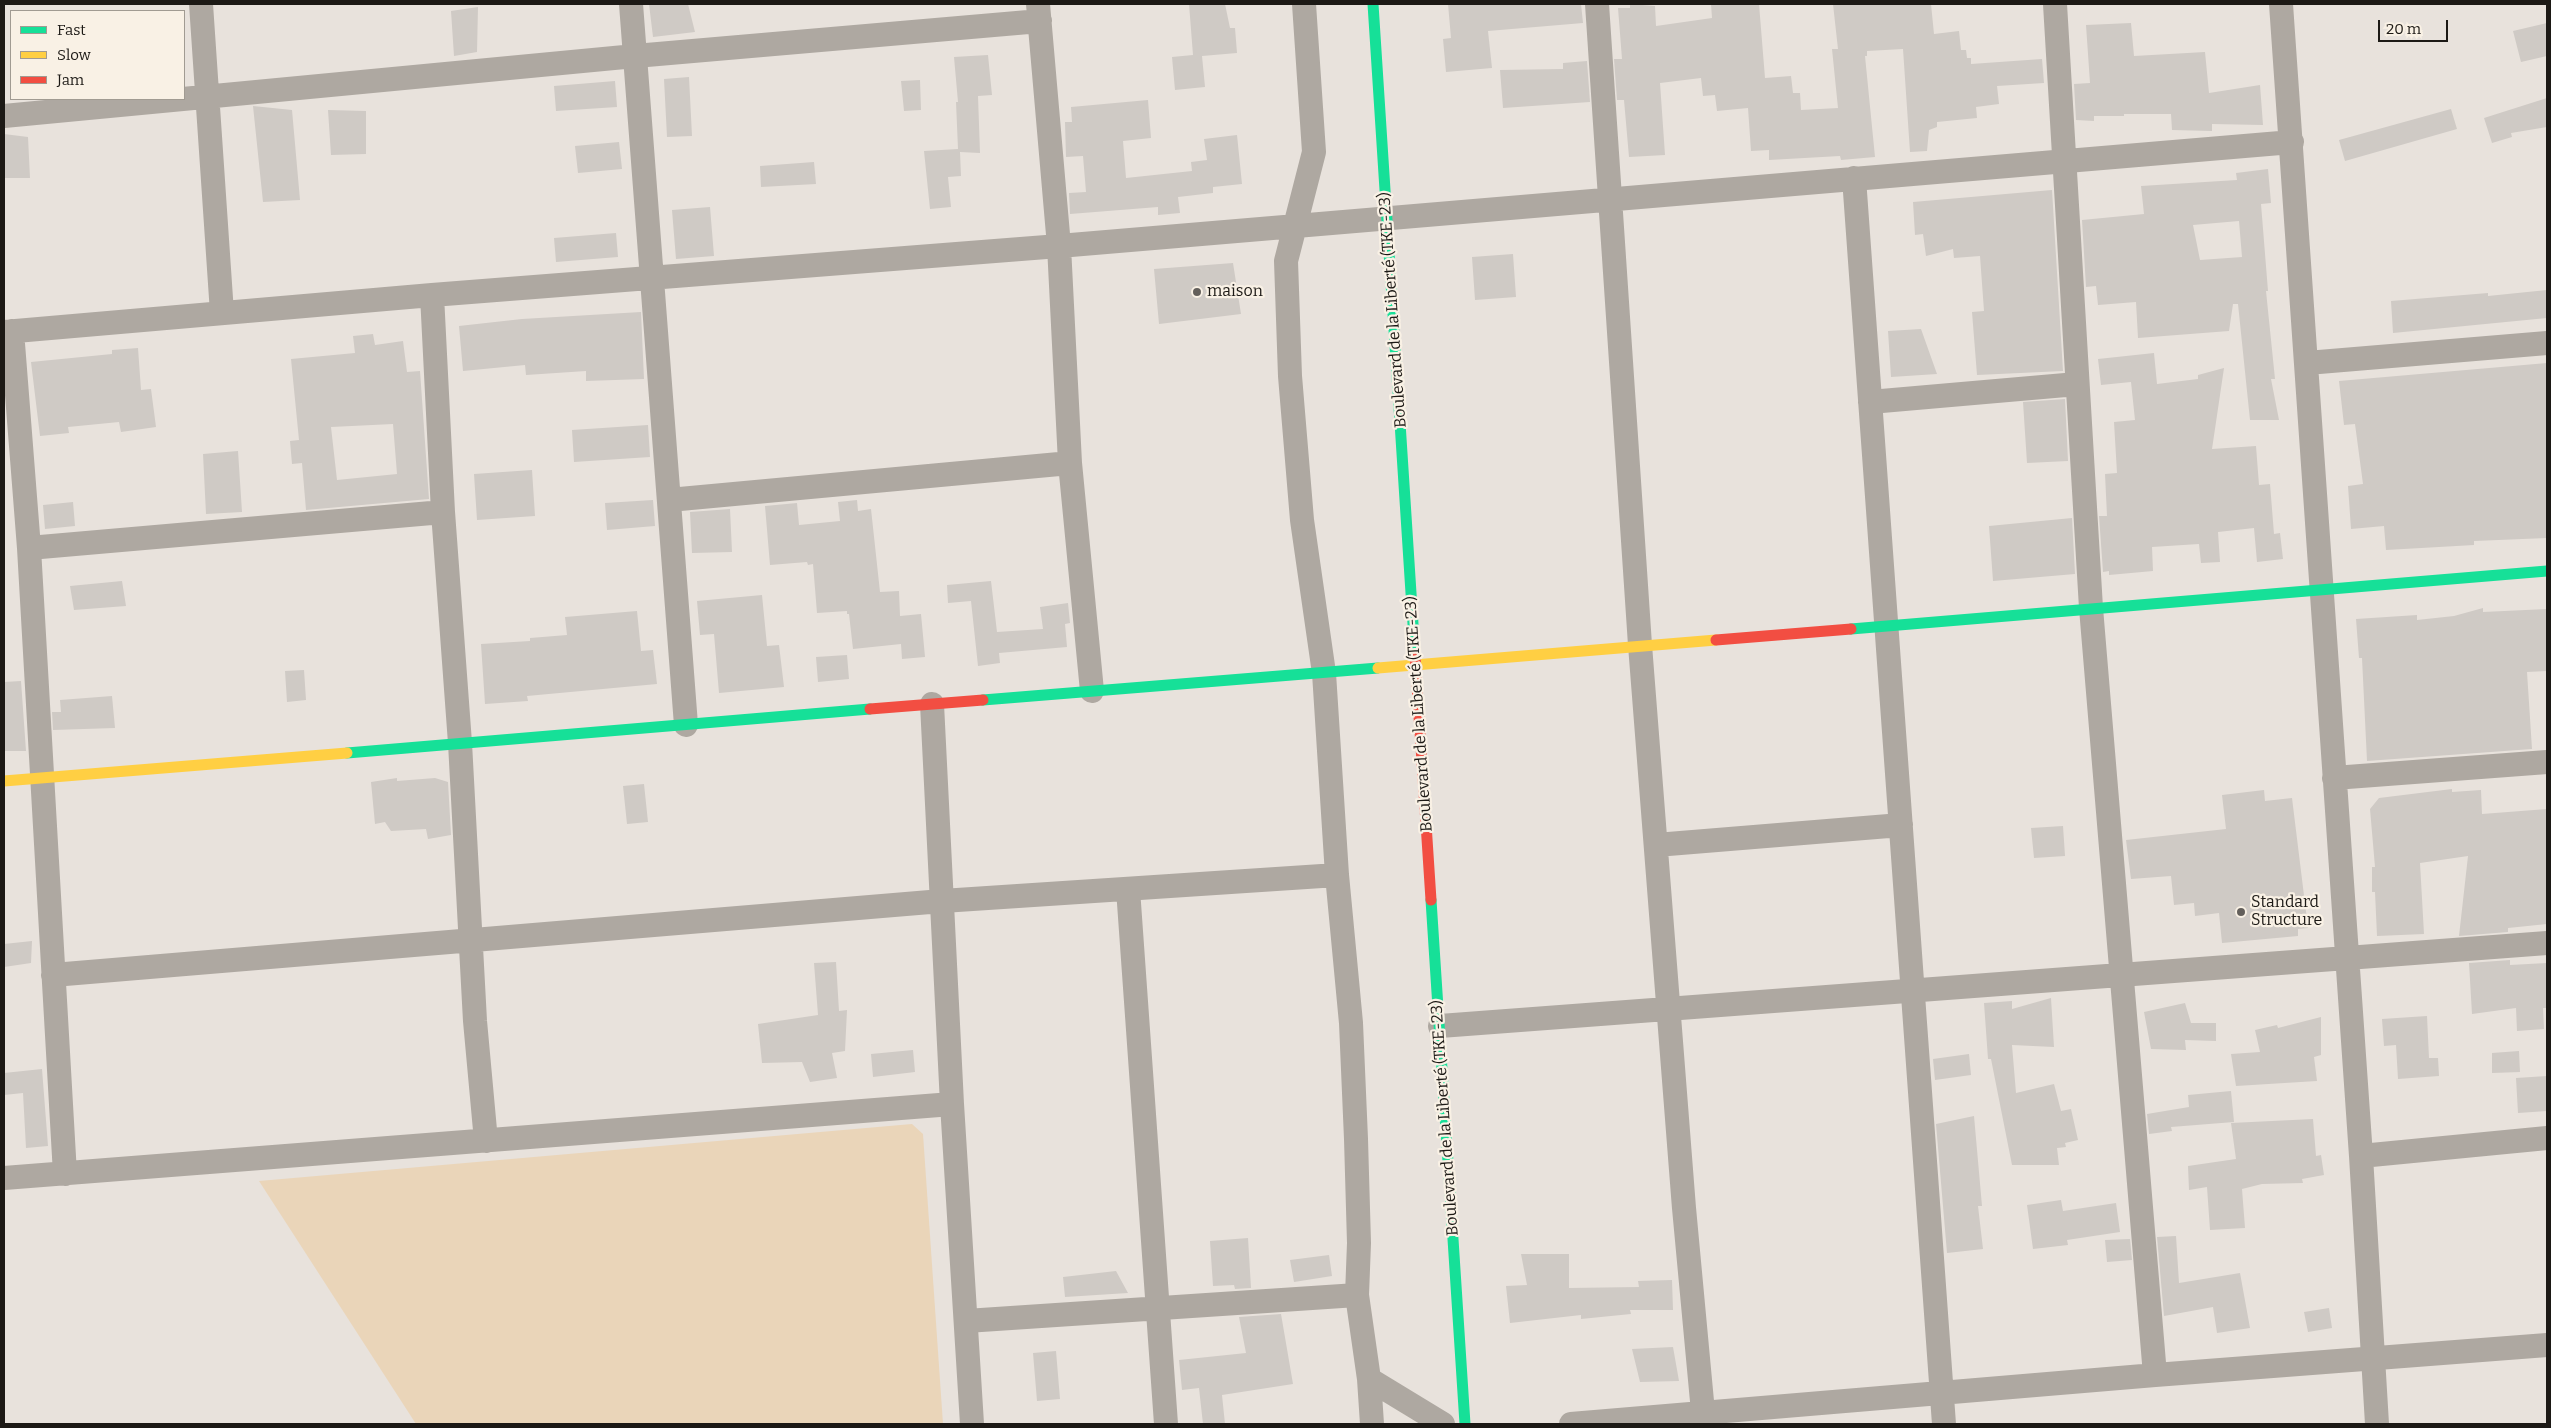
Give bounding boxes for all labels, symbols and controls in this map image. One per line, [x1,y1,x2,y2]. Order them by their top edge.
legend [10,10,185,100]
scale bar [2381,10,2451,42]
text: 20 m [2386,20,2421,38]
text: Fast [57,21,86,39]
text: Slow [57,46,91,64]
text: Jam [57,71,84,89]
street label: Boulevard de la Liberté (TKE-23) [1375,191,1411,429]
place label: maison [1207,282,1263,302]
marker: maison [1191,286,1203,298]
street label: Boulevard de la Liberté (TKE-23) [1401,595,1437,833]
place label: Standard Structure [2251,893,2322,931]
marker: Standard Structure [2235,906,2247,918]
street label: Boulevard de la Liberté (TKE-23) [1427,999,1463,1237]

